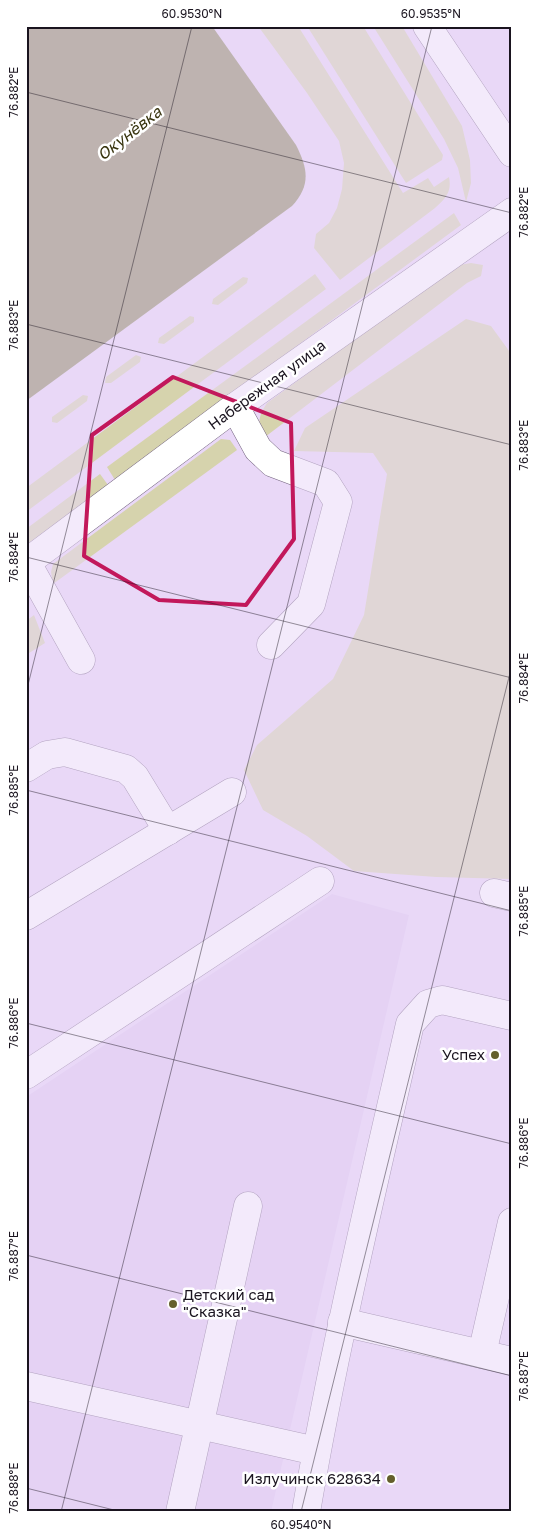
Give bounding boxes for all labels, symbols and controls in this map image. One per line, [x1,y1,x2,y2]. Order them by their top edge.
text: 60.9530°N [162,6,222,21]
text: 60.9535°N [401,6,461,21]
text: 76.882°E [6,67,21,117]
water label: Окунёвка [93,101,166,164]
text: 76.882°E [516,187,531,237]
text: 76.883°E [6,300,21,350]
street label: Набережная улица [204,335,329,433]
text: 76.883°E [516,420,531,470]
text: 76.884°E [6,532,21,582]
text: 76.884°E [516,653,531,703]
text: 76.885°E [6,765,21,815]
text: 76.885°E [516,886,531,936]
text: 76.886°E [6,997,21,1049]
place label: Успех [442,1045,485,1063]
marker: Успех [489,1049,501,1061]
text: 76.886°E [516,1117,531,1169]
text: 76.887°E [6,1231,21,1281]
place label: Детский сад "Сказка" [183,1285,274,1320]
marker: Детский сад "Сказка" [167,1298,179,1310]
text: 76.887°E [516,1351,531,1401]
text: 76.888°E [6,1462,21,1514]
place label: Излучинск 628634 [243,1469,381,1487]
marker: Излучинск 628634 [385,1473,397,1485]
text: 60.9540°N [270,1517,332,1532]

